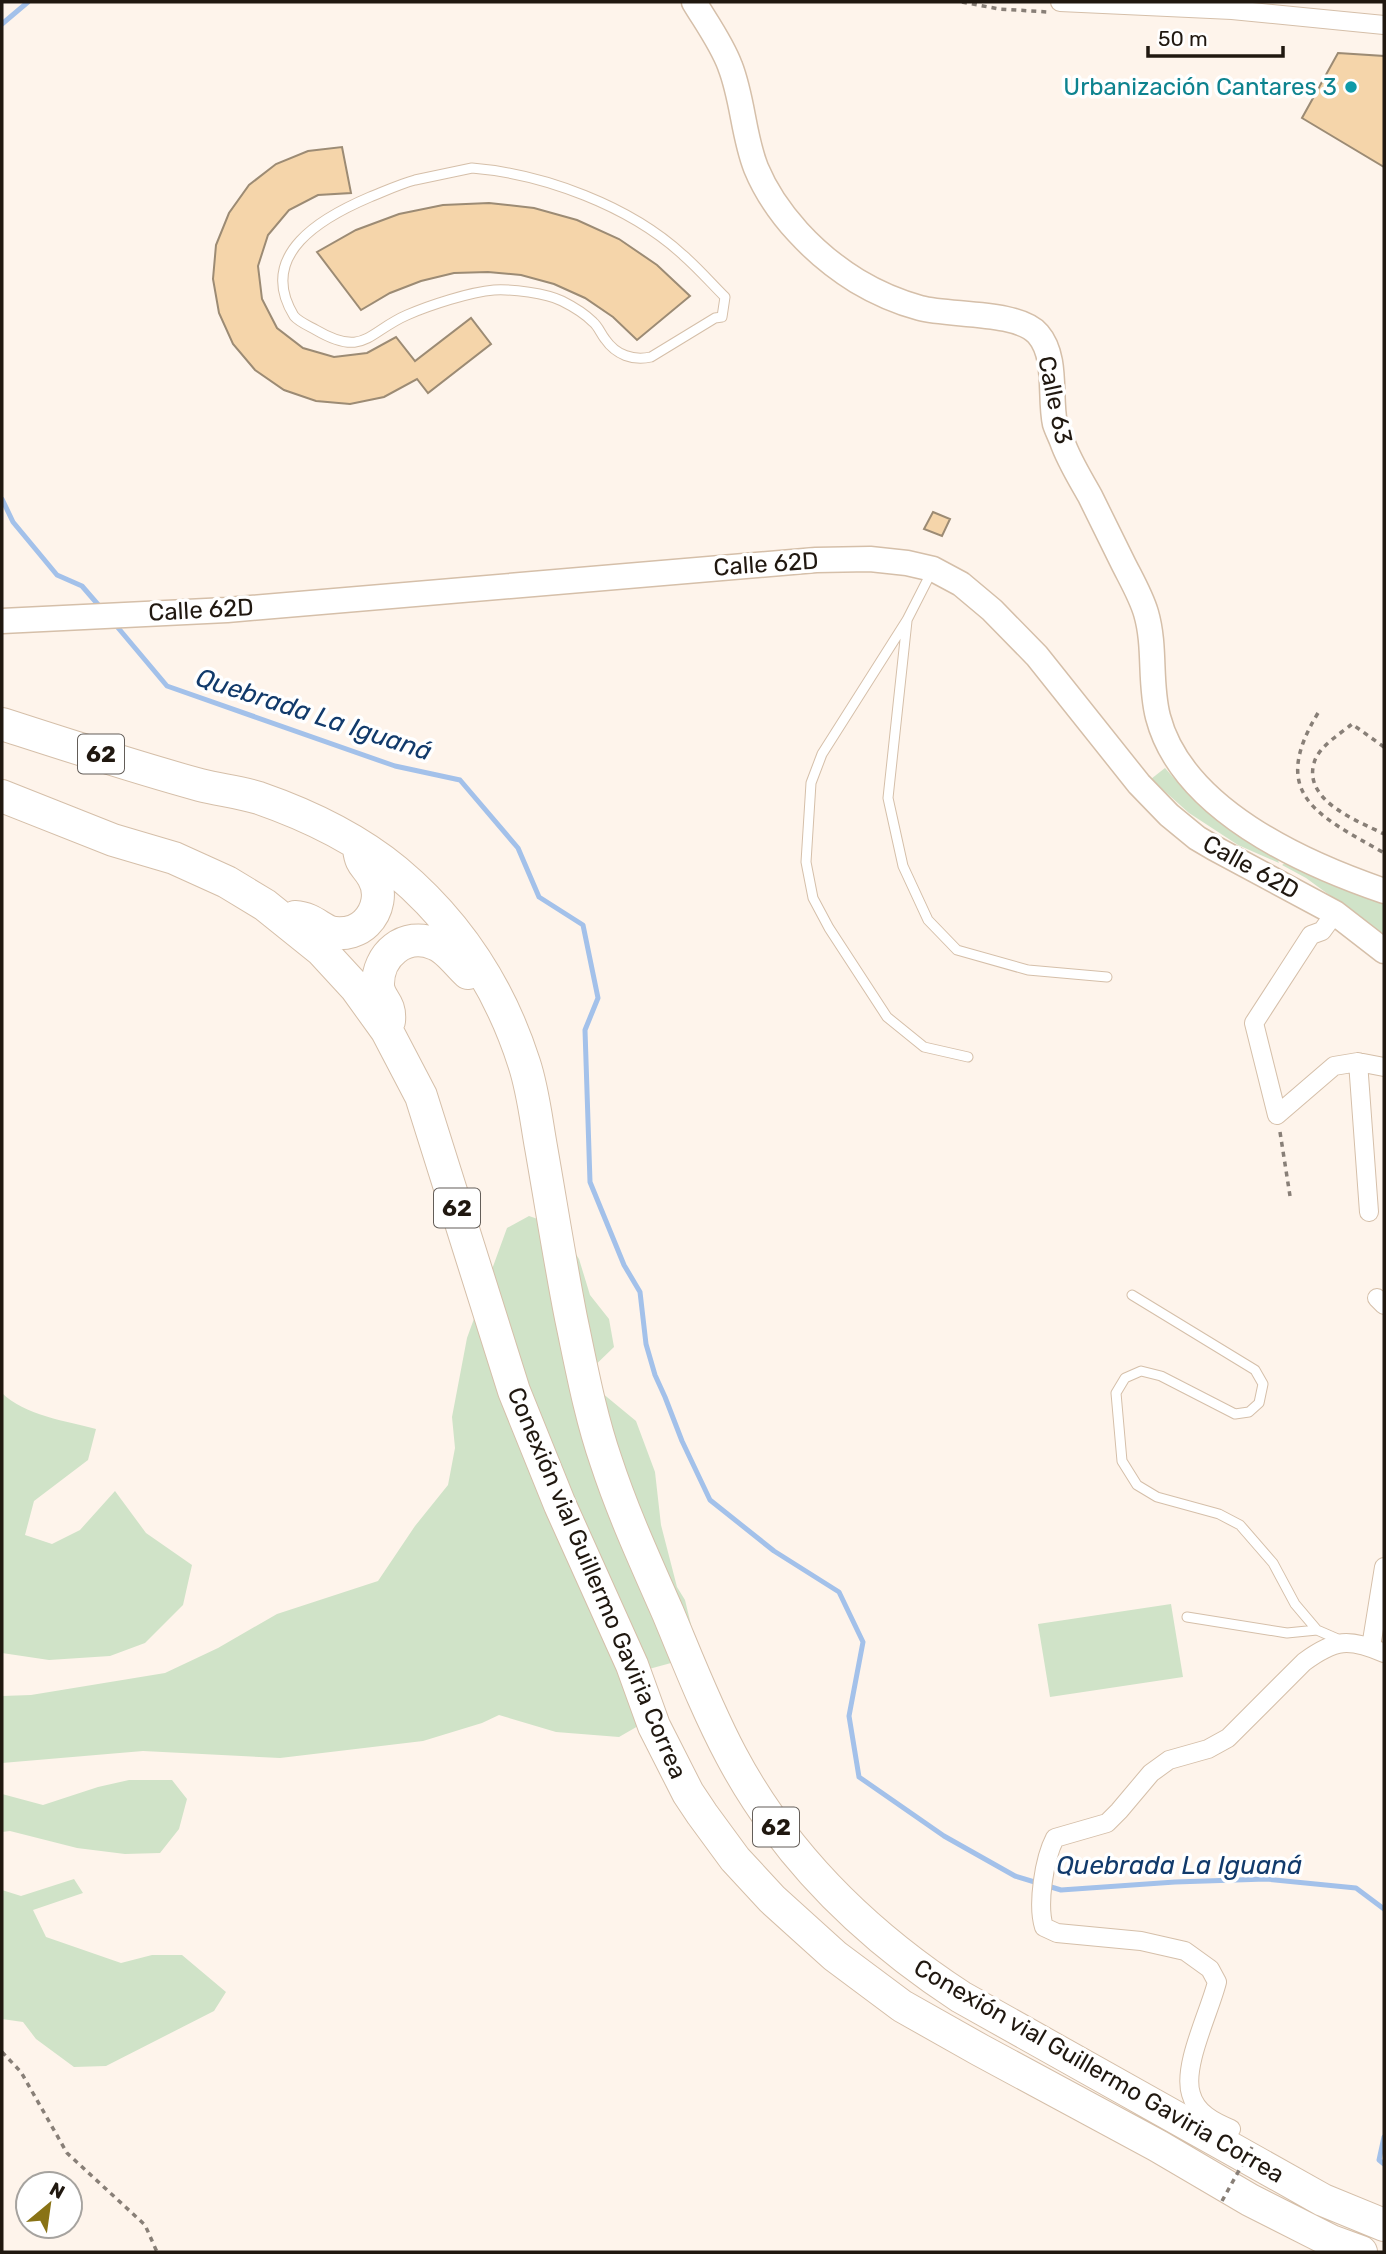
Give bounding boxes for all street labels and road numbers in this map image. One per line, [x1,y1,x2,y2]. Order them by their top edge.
street label: Calle 63 [1032,354,1078,446]
street label: Calle 62D [712,546,820,582]
street label: Calle 62D [148,593,254,627]
road number: 62 [78,734,124,774]
street label: Calle 62D [1198,829,1304,905]
road number: 62 [434,1189,480,1228]
street label: Conexión vial Guillermo Gaviria Correa [502,1383,692,1783]
road number: 62 [753,1808,799,1846]
street label: Conexión vial Guillermo Gaviria Correa [909,1953,1289,2189]

